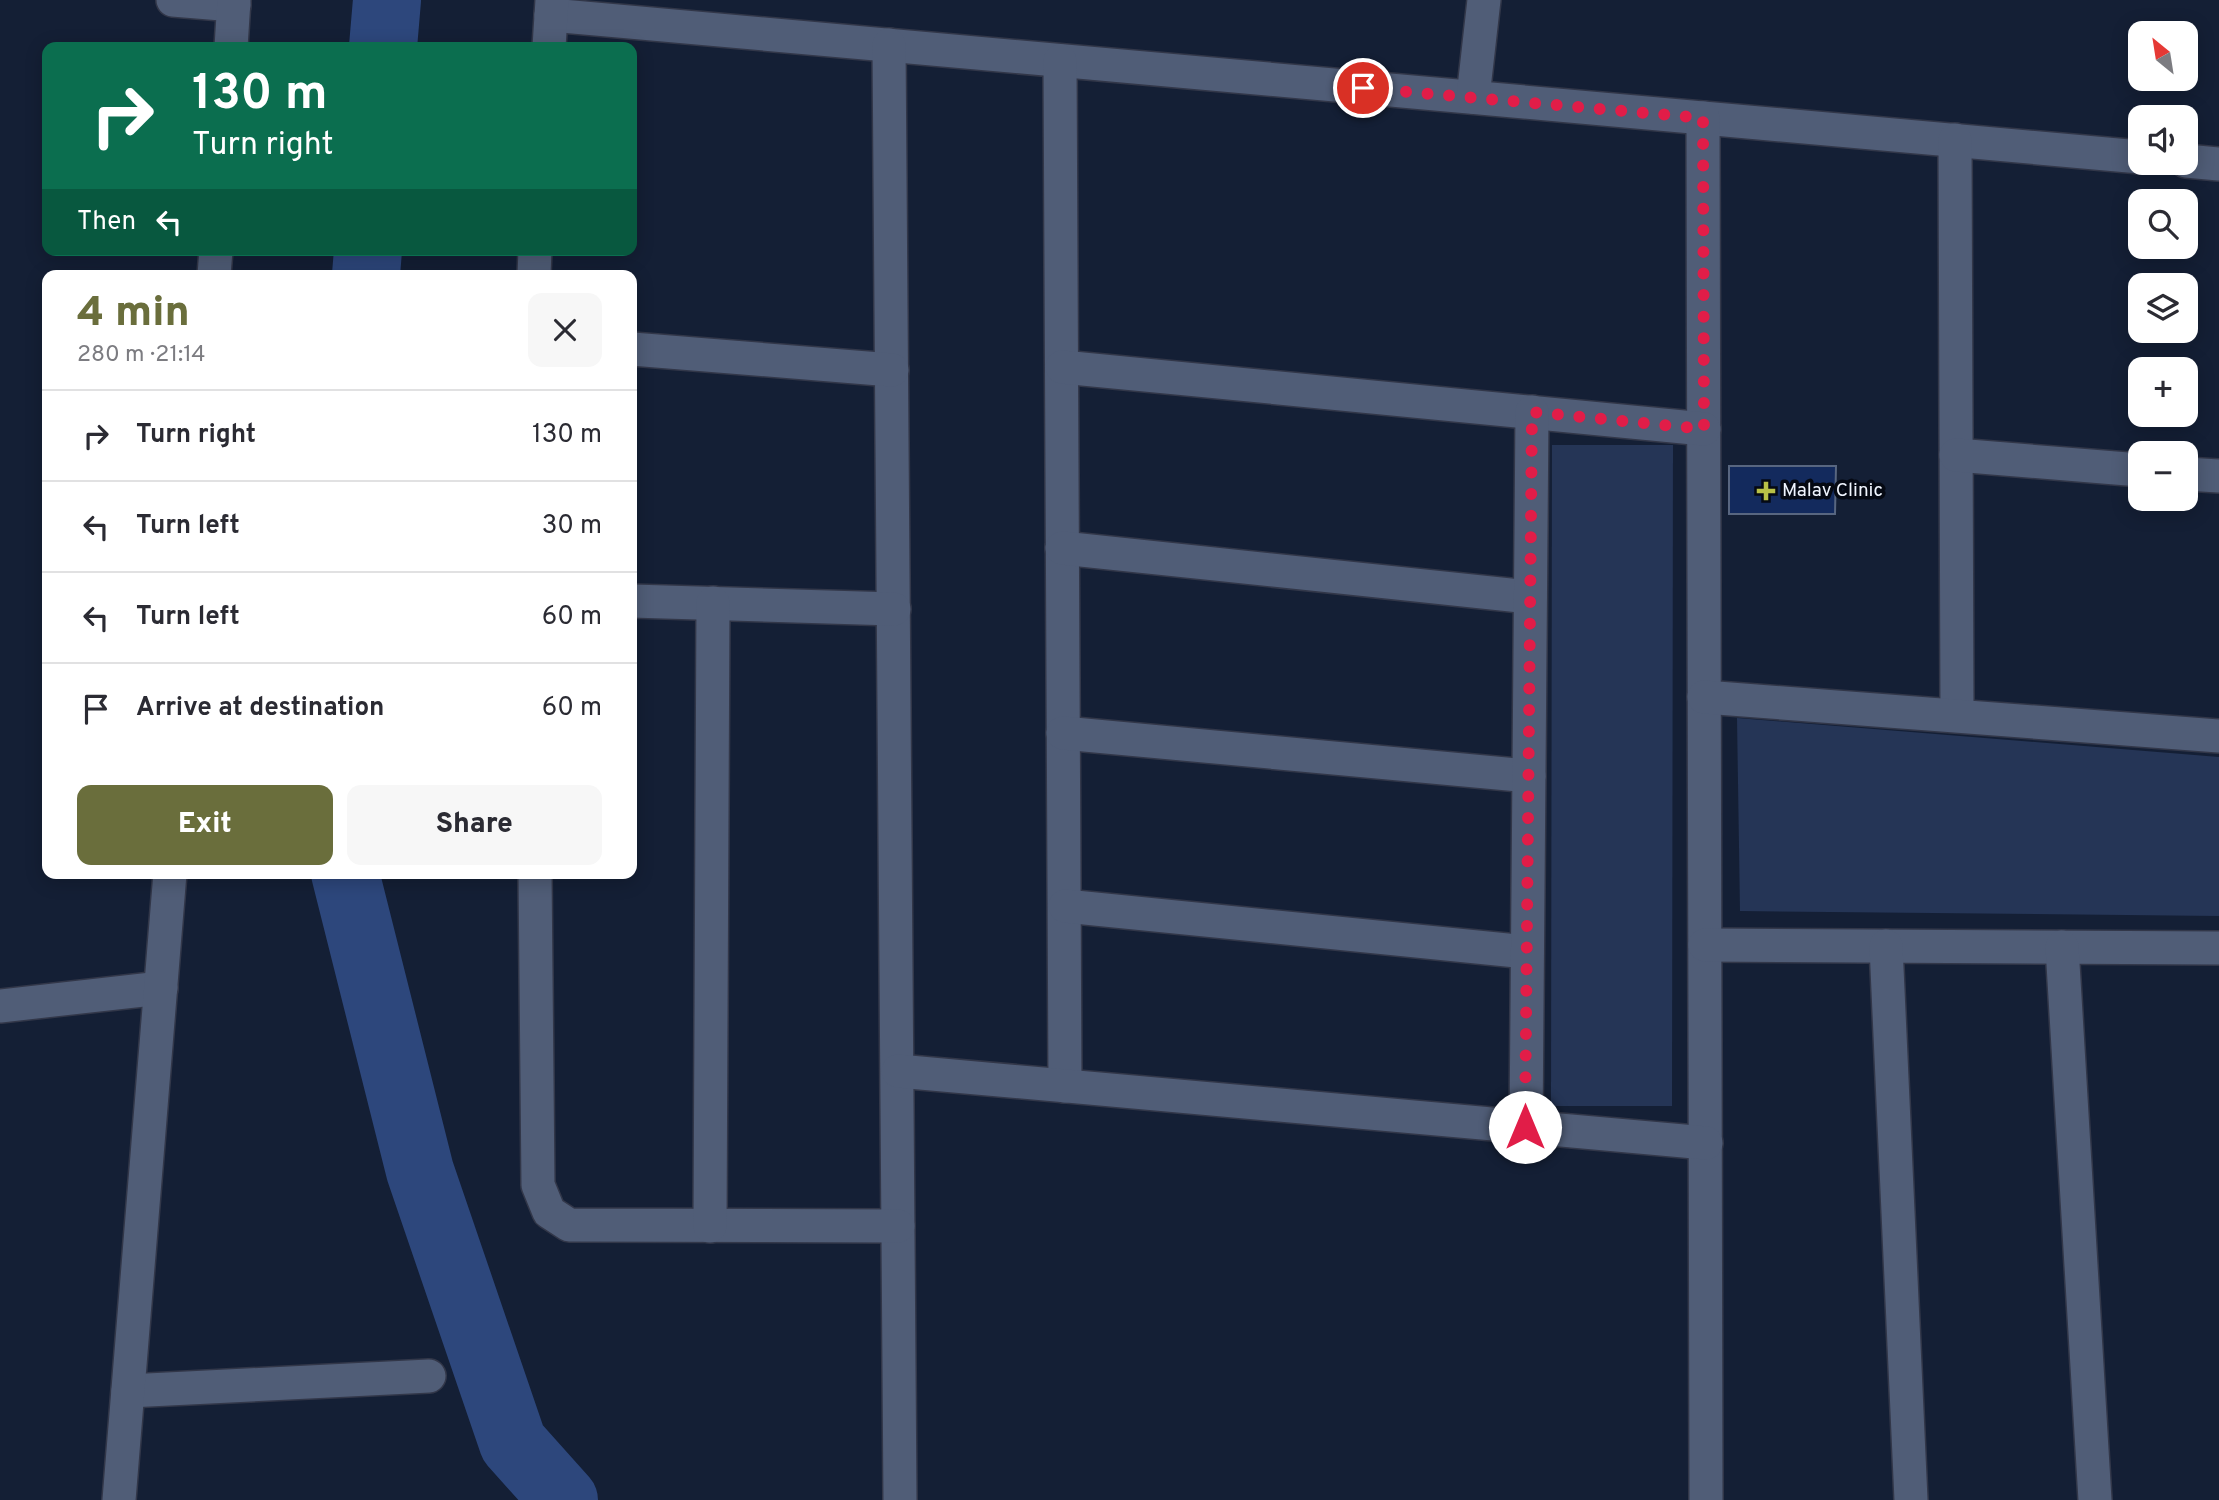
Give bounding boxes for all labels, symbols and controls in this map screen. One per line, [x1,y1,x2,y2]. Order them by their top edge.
north arrow [2128,21,2198,91]
map controls [2128,21,2198,511]
pin [1333,58,1393,118]
text: 130 m [192,65,328,127]
icon: arrive [1344,69,1382,107]
icon: right [77,70,168,161]
button: sound [2128,105,2198,175]
text: Turn right [192,126,334,166]
button: search [2128,189,2198,259]
icon: left [150,203,188,241]
text: Then [77,206,136,239]
button: layers [2128,273,2198,343]
text: 4 min [77,288,190,341]
button: close [528,293,602,367]
text: 280 m · 21:14 [77,341,206,370]
button: + [2128,357,2198,427]
icon: right [77,417,115,455]
text: Turn right [136,419,256,452]
text: 130 m [532,419,602,452]
button: − [2128,441,2198,511]
place label: Malav Clinic [1782,479,1883,503]
marker: Malav Clinic [1756,481,1776,501]
icon: left [77,508,115,546]
text: Turn left [136,510,240,543]
text: 30 m [542,510,602,543]
icon: left [77,599,115,637]
text: Turn left [136,601,240,634]
text: 60 m [542,601,602,634]
icon: arrive [77,690,115,728]
text: Arrive at destination [136,692,384,725]
text: 60 m [542,692,602,725]
button: Exit [77,785,333,865]
button: Share [347,785,602,865]
position arrow [1488,1090,1562,1164]

